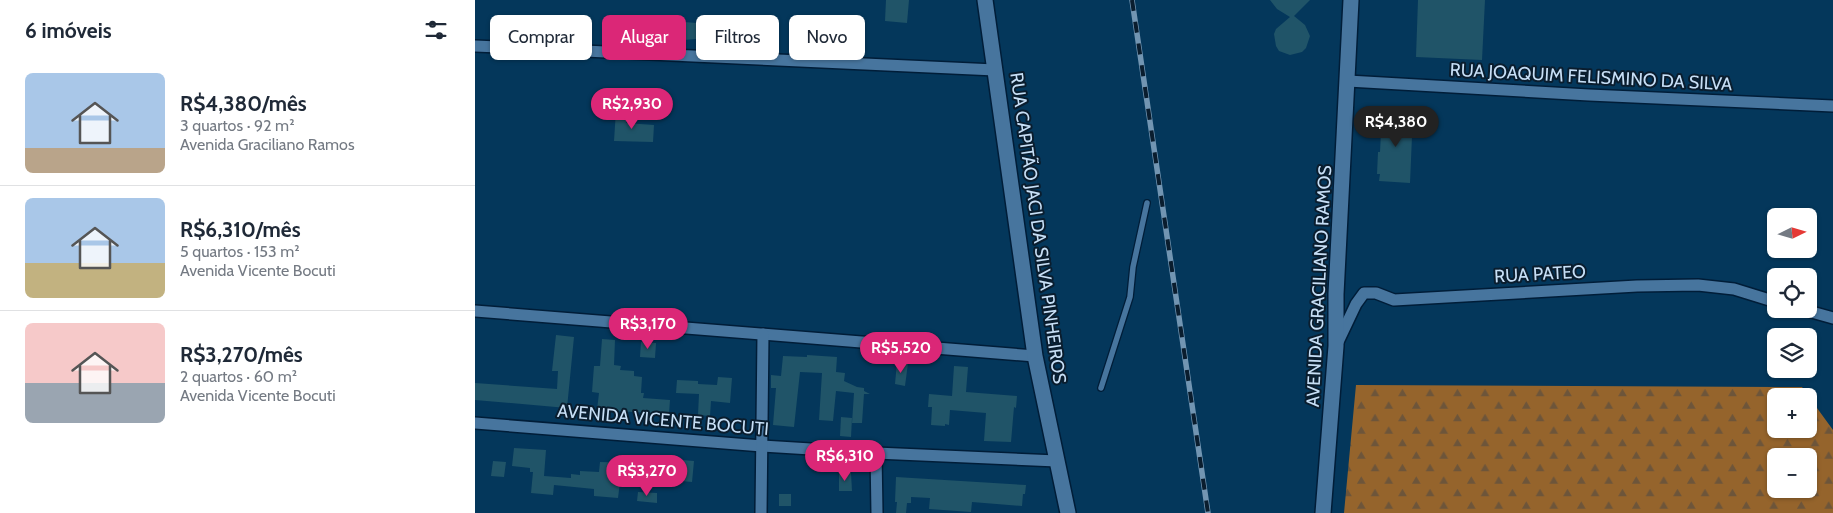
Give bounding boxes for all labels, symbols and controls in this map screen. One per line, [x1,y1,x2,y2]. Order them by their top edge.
chip: Comprar [490,15,592,60]
chip: Alugar [602,15,686,60]
chip: Filtros [696,15,779,60]
chip: Novo [789,15,865,60]
icon: filters [422,16,450,44]
text: 6 imóveis [25,18,112,43]
street label: RUA JOAQUIM FELISMINO DA SILVA [1449,59,1733,95]
street label: RUA CAPITÃO JACI DA SILVA PINHEIROS [1005,71,1071,385]
pin: R$2,930 [586,88,678,130]
text: R$4,380/mês [180,91,307,116]
icon: home [65,93,125,153]
text: R$2,930 [602,94,662,113]
pin: R$4,380 [1350,106,1442,148]
text: R$4,380 [1365,112,1427,131]
text: 3 quartos · 92 m² [180,116,294,135]
text: Avenida Graciliano Ramos [180,135,355,154]
street label: AVENIDA GRACILIANO RAMOS [1302,165,1336,407]
north arrow [1767,208,1817,258]
map controls [1767,208,1817,498]
text: R$6,310/mês [180,217,301,242]
icon: home [65,218,125,278]
text: 5 quartos · 153 m² [180,242,300,261]
text: Avenida Vicente Bocuti [180,261,336,280]
street label: RUA PATEO [1494,261,1586,287]
button: locate [1767,268,1817,318]
pin: R$3,170 [602,308,694,350]
text: R$3,170 [620,314,676,333]
button: layers [1767,328,1817,378]
pin: R$5,520 [855,332,947,374]
text: R$5,520 [871,338,931,357]
text: R$3,270/mês [180,342,303,367]
icon: home [65,343,125,403]
text: 2 quartos · 60 m² [180,367,297,386]
text: Avenida Vicente Bocuti [180,386,336,405]
button: + [1767,388,1817,438]
street label: AVENIDA VICENTE BOCUTI [556,400,770,440]
pin: R$6,310 [799,440,891,482]
text: R$6,310 [816,446,874,465]
button: − [1767,448,1817,498]
pin: R$3,270 [601,454,693,497]
text: R$3,270 [617,461,677,480]

